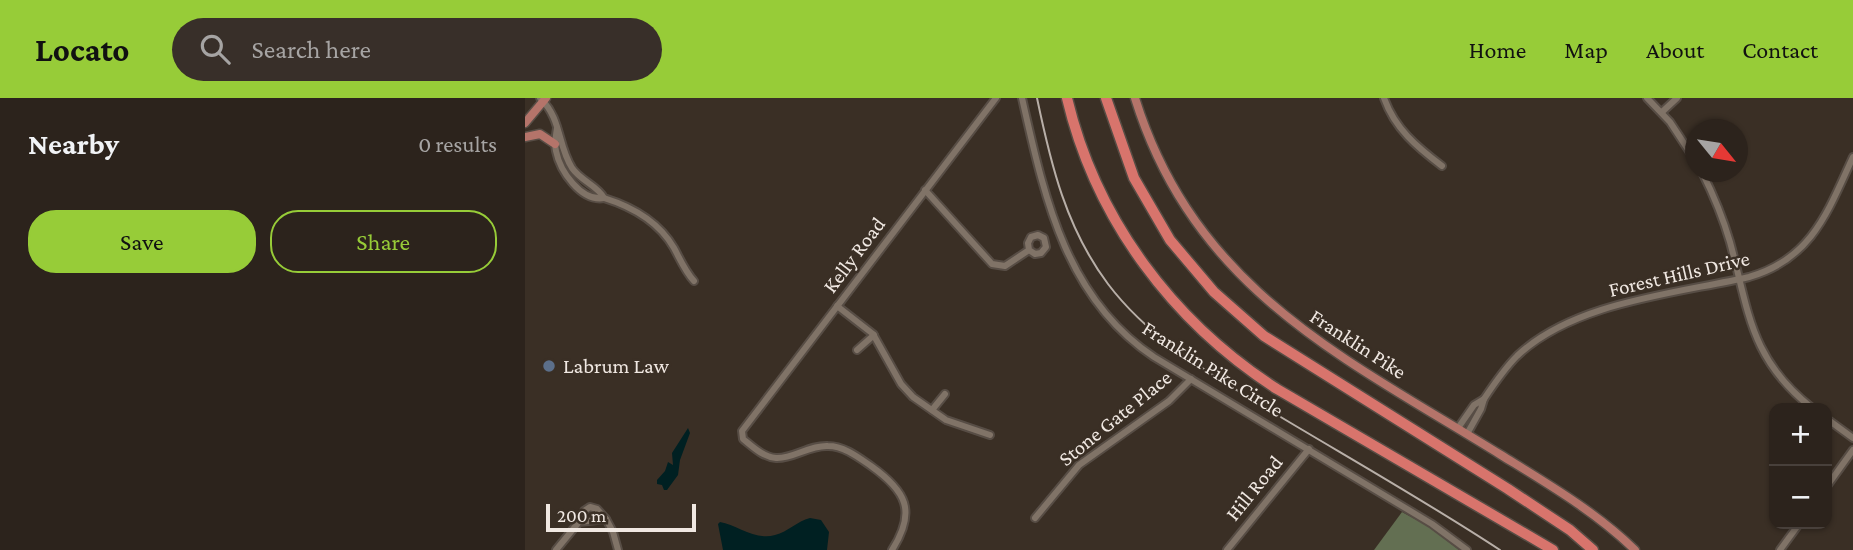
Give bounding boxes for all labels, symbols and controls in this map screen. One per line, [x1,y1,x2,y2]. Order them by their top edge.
search box [172,18,662,81]
icon: search [196,30,234,68]
text: Locato [35,31,130,68]
text: Search here [252,35,371,64]
text: Home [1469,36,1526,63]
text: Map [1564,36,1608,63]
text: About [1646,36,1704,63]
text: Contact [1742,36,1818,63]
north arrow [1685,119,1748,182]
text: Nearby [28,127,119,160]
text: 0 results [418,131,497,157]
button: Save [28,210,256,273]
button: Share [270,210,497,273]
street label: Kelly Road [818,213,890,297]
street label: Forest Hills Drive [1606,246,1752,302]
street label: Franklin Pike [1305,304,1411,384]
street label: Franklin Pike Circle [1138,316,1288,422]
place label: Labrum Law [563,354,670,378]
marker: Labrum Law [541,358,557,374]
street label: Stone Gate Place [1054,365,1176,471]
map controls [1769,403,1832,529]
button: + [1769,403,1832,466]
street label: Hill Road [1220,451,1288,525]
button: − [1769,466,1832,529]
scale bar [546,501,697,533]
text: 200 m [557,505,606,526]

